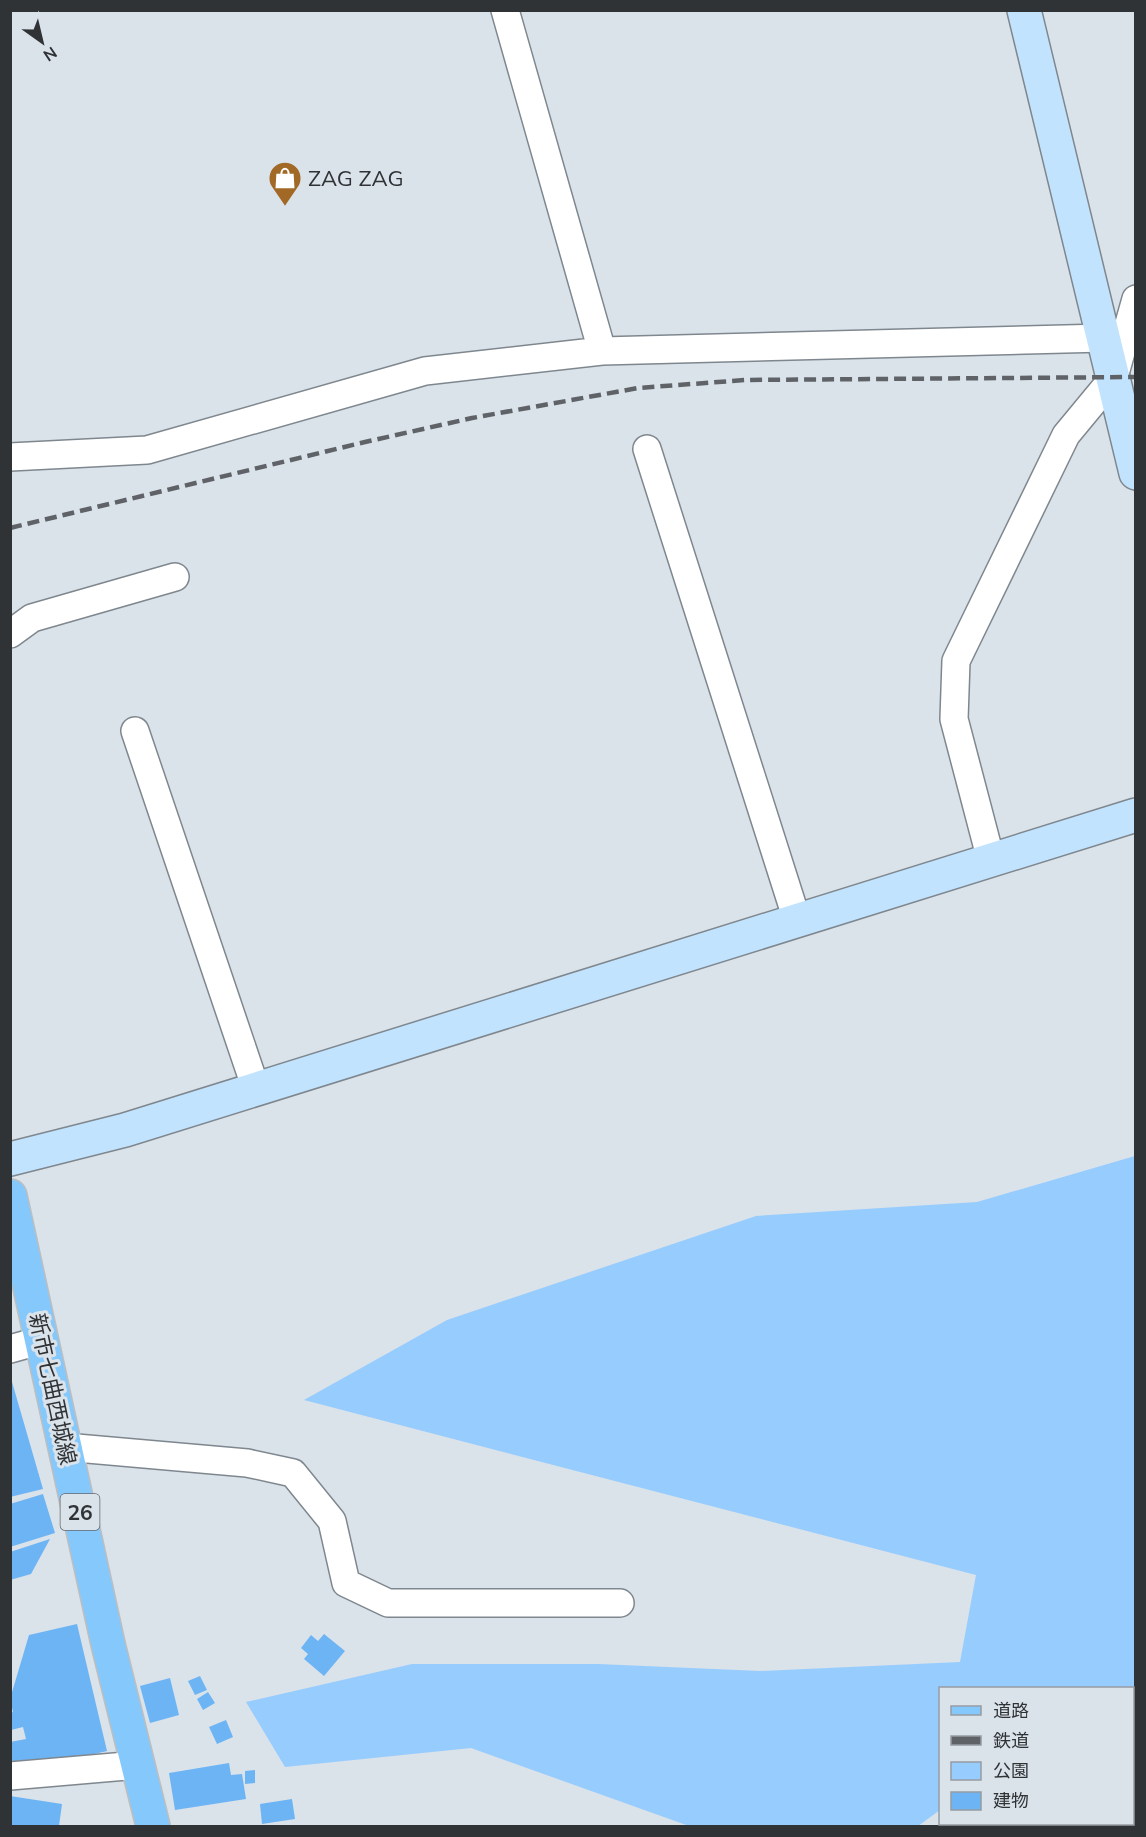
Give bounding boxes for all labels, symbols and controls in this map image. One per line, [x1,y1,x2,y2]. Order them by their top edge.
north arrow [12,12,72,72]
text: N [40,43,61,66]
shop icon: ZAG ZAG [267,160,303,207]
place label: ZAG ZAG [308,164,404,192]
street label: 新市七曲西城線 [23,1311,83,1467]
road number: 26 [60,1494,100,1530]
legend [939,1687,1134,1825]
text: 道路 [993,1699,1029,1722]
text: 鉄道 [993,1729,1029,1752]
text: 公園 [993,1759,1029,1782]
text: 建物 [993,1789,1029,1812]

